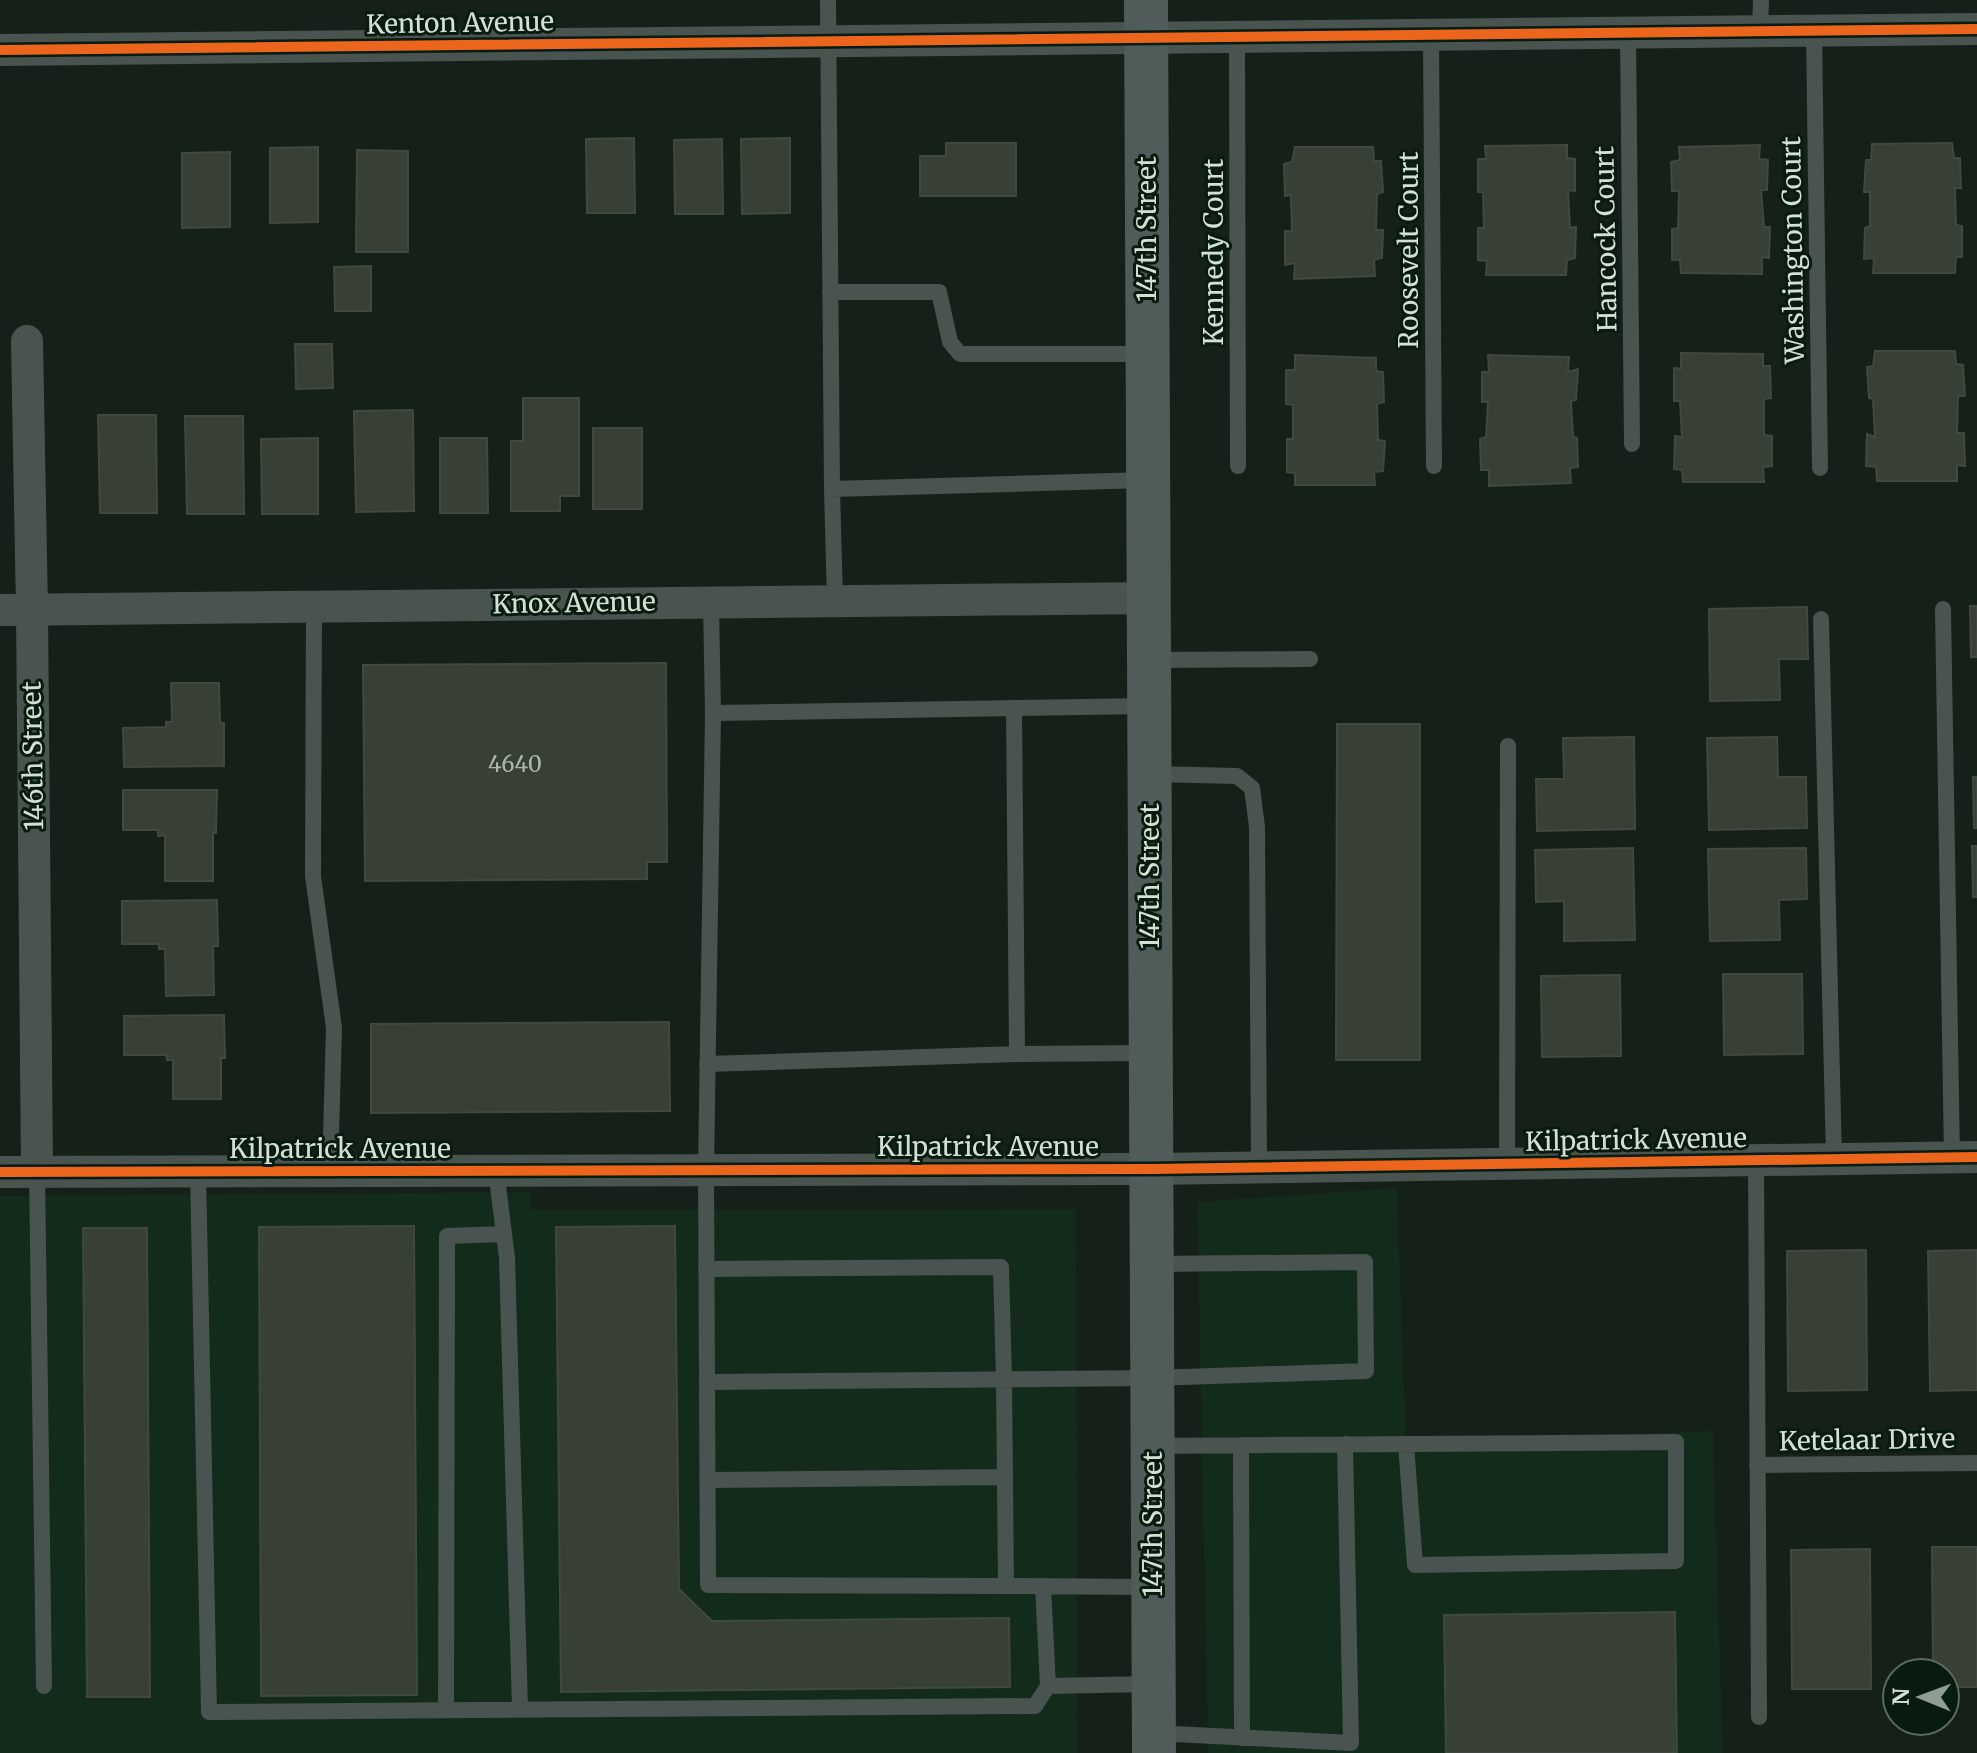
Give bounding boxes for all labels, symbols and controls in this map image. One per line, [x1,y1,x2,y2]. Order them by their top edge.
street label: Kenton Avenue [366,4,554,41]
street label: Washington Court [1774,136,1811,365]
street label: Hancock Court [1587,146,1624,332]
street label: Roosevelt Court [1392,151,1425,349]
street label: 147th Street [1130,156,1163,302]
street label: Kennedy Court [1197,159,1230,345]
street label: Knox Avenue [492,585,656,620]
street label: 146th Street [15,681,50,831]
house number: 4640 [488,750,542,778]
street label: 147th Street [1133,803,1166,949]
street label: Kilpatrick Avenue [1525,1121,1747,1158]
street label: Kilpatrick Avenue [877,1130,1099,1163]
street label: Kilpatrick Avenue [229,1132,451,1165]
street label: Ketelaar Drive [1778,1421,1955,1458]
street label: 147th Street [1136,1451,1169,1597]
north arrow [1881,1657,1961,1737]
text: N [1887,1687,1915,1706]

